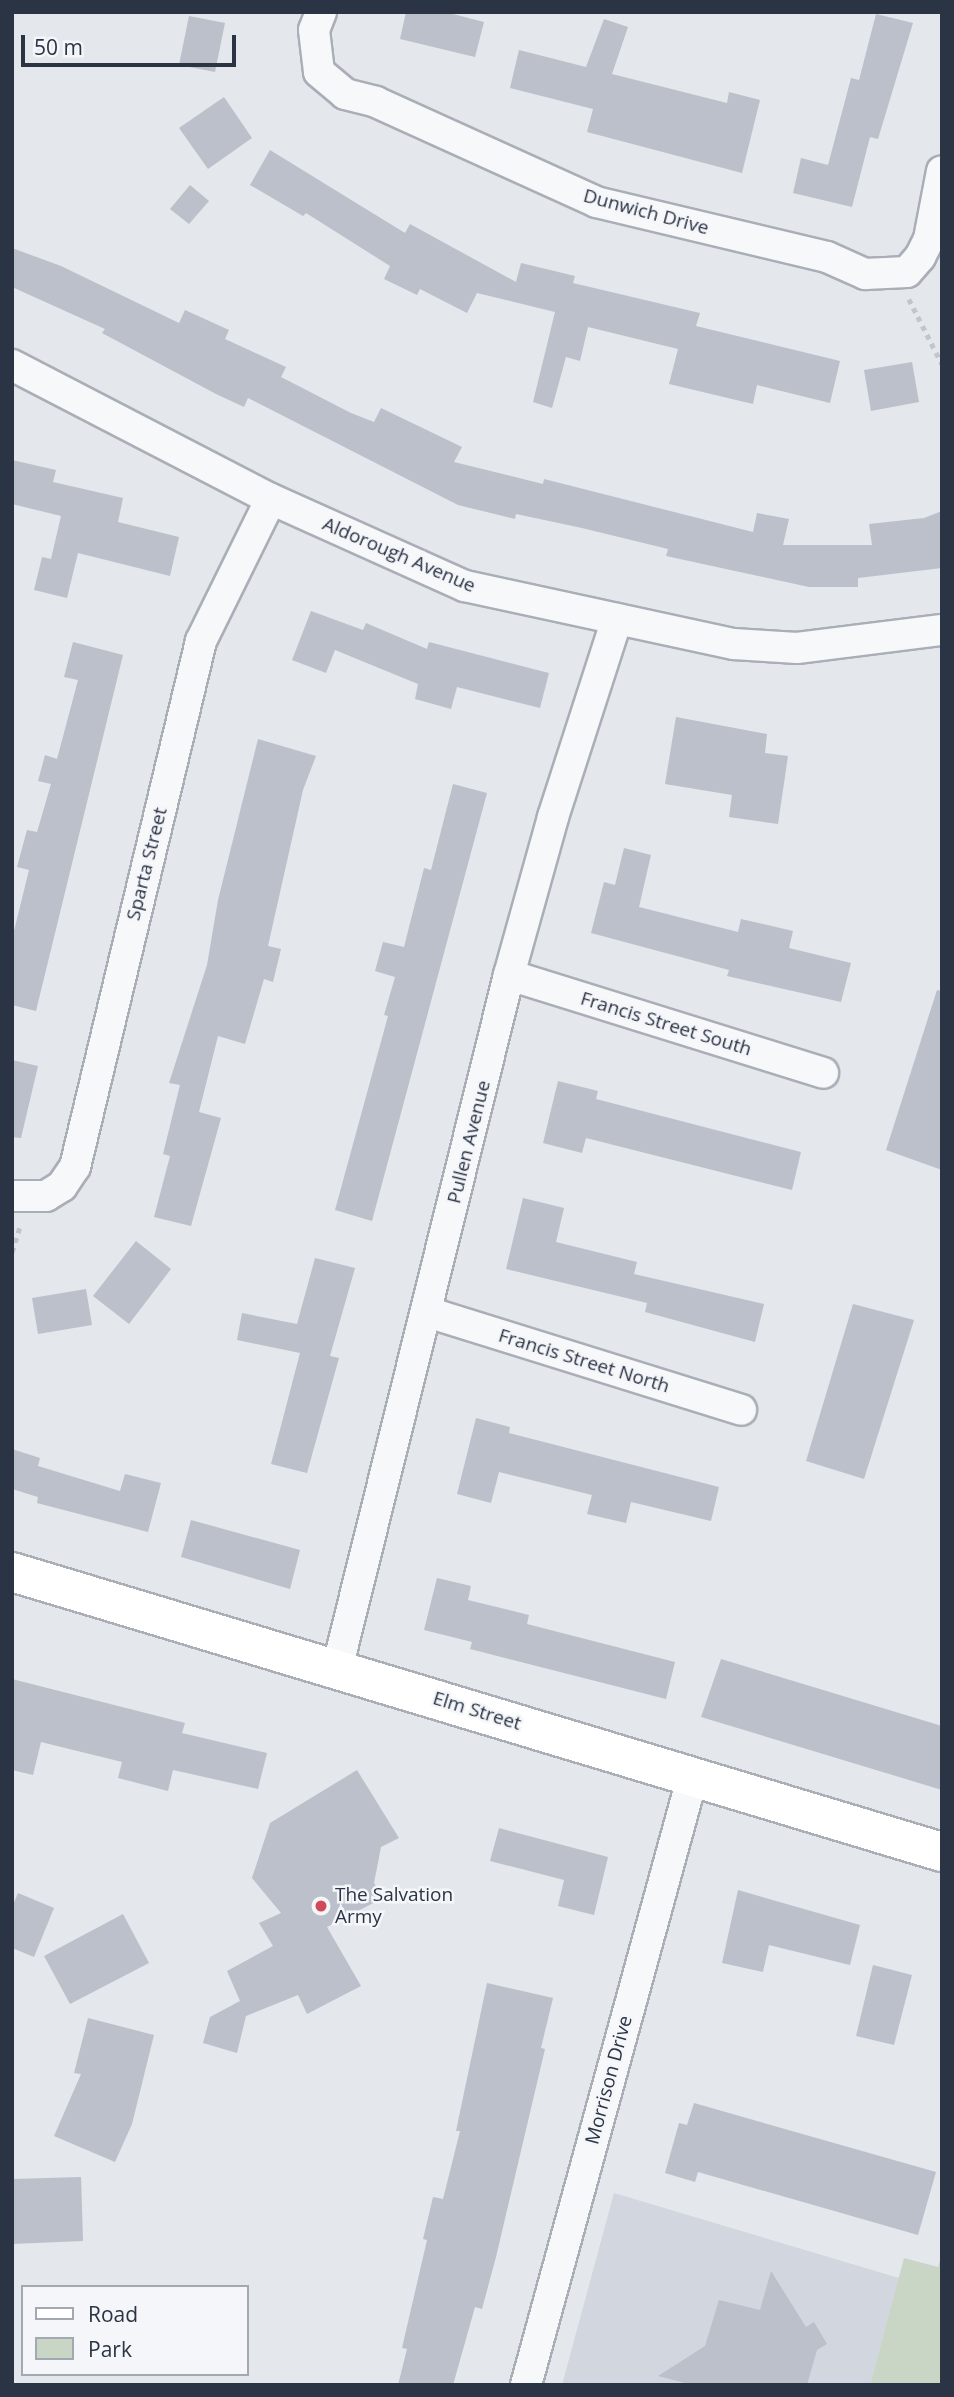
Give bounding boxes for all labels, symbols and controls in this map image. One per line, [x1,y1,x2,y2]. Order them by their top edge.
scale bar [24,21,240,65]
text: 50 m [34,33,83,61]
street label: Dunwich Drive [581,184,711,240]
street label: Aldorough Avenue [319,513,479,597]
street label: Sparta Street [122,805,172,923]
street label: Francis Street South [578,987,754,1061]
street label: Pullen Avenue [443,1078,495,1206]
street label: Francis Street North [496,1324,672,1398]
street label: Elm Street [430,1687,524,1735]
place label: The Salvation Army [335,1884,453,1928]
marker: The Salvation Army [313,1898,329,1914]
street label: Morrison Drive [581,2013,637,2147]
legend [21,2285,248,2376]
text: Road [88,2300,138,2328]
text: Park [88,2335,132,2363]

